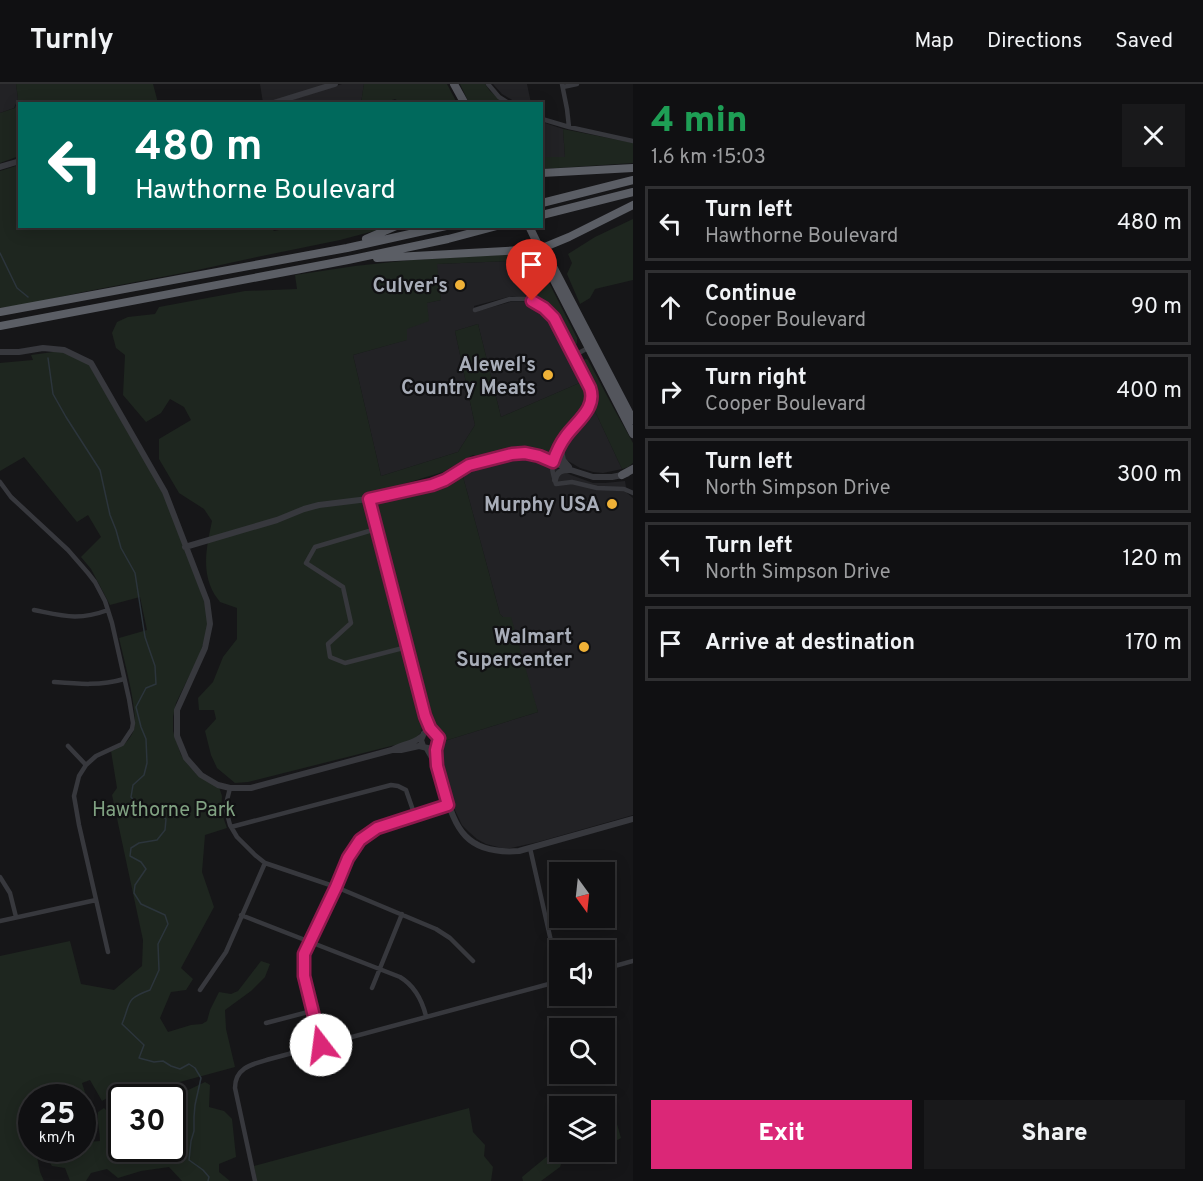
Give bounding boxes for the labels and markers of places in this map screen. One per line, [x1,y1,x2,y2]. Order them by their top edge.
pin [506,239,557,301]
place label: Culver's [372,274,448,300]
marker: Culver's [453,278,467,292]
place label: Alewel's Country Meats [401,353,536,402]
marker: Alewel's Country Meats [541,368,555,382]
place label: Murphy USA [484,493,600,519]
marker: Murphy USA [605,497,619,511]
place label: Walmart Supercenter [456,625,573,674]
marker: Walmart Supercenter [577,640,591,654]

